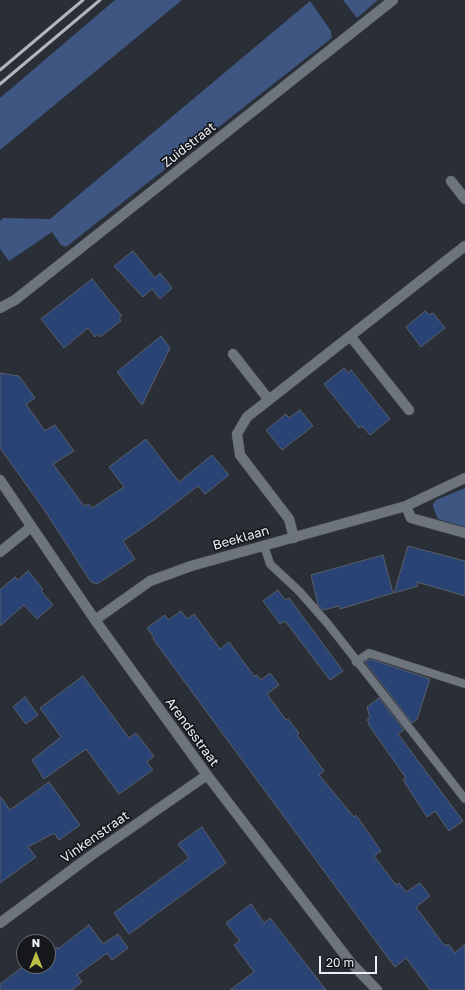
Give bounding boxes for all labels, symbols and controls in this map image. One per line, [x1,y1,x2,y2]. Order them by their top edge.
street label: Zuidstraat [159,119,219,171]
street label: Beeklaan [211,523,271,553]
street label: Arendsstraat [162,695,222,769]
street label: Vinkenstraat [58,808,132,866]
north arrow [16,934,56,974]
text: N [32,936,40,949]
scale bar [321,948,379,974]
text: 20 m [326,955,354,970]

